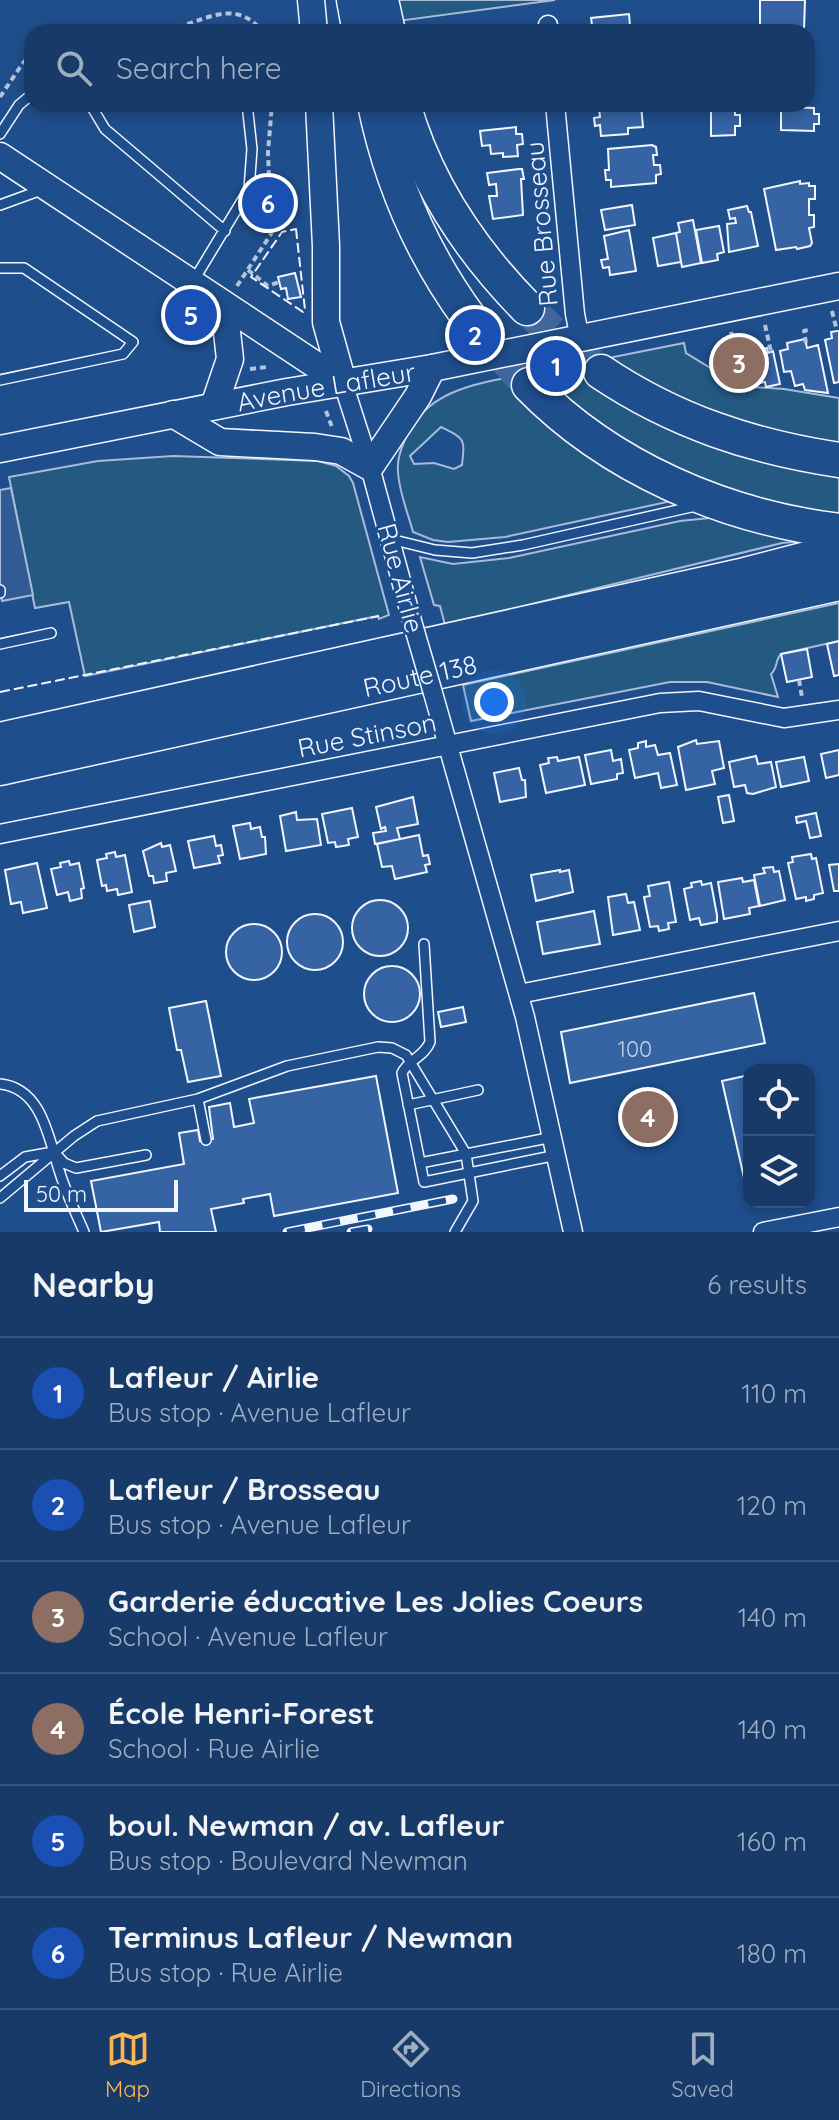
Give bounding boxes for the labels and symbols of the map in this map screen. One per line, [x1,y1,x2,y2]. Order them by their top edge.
street label: Rue Brosseau [517,140,565,308]
pin: 6 [242,173,294,233]
pin: 5 [165,285,217,345]
pin: 2 [449,305,501,365]
pin: 3 [713,333,765,393]
pin: 1 [530,336,582,396]
street label: Avenue Lafleur [234,355,418,418]
street label: Rue Airlie [371,519,431,637]
street label: Route 138 [360,647,480,704]
your location [474,682,514,722]
street label: Rue Stinson [295,705,439,765]
house number: 100 [618,1035,652,1063]
pin: 4 [622,1087,674,1147]
scale bar [24,1176,178,1212]

